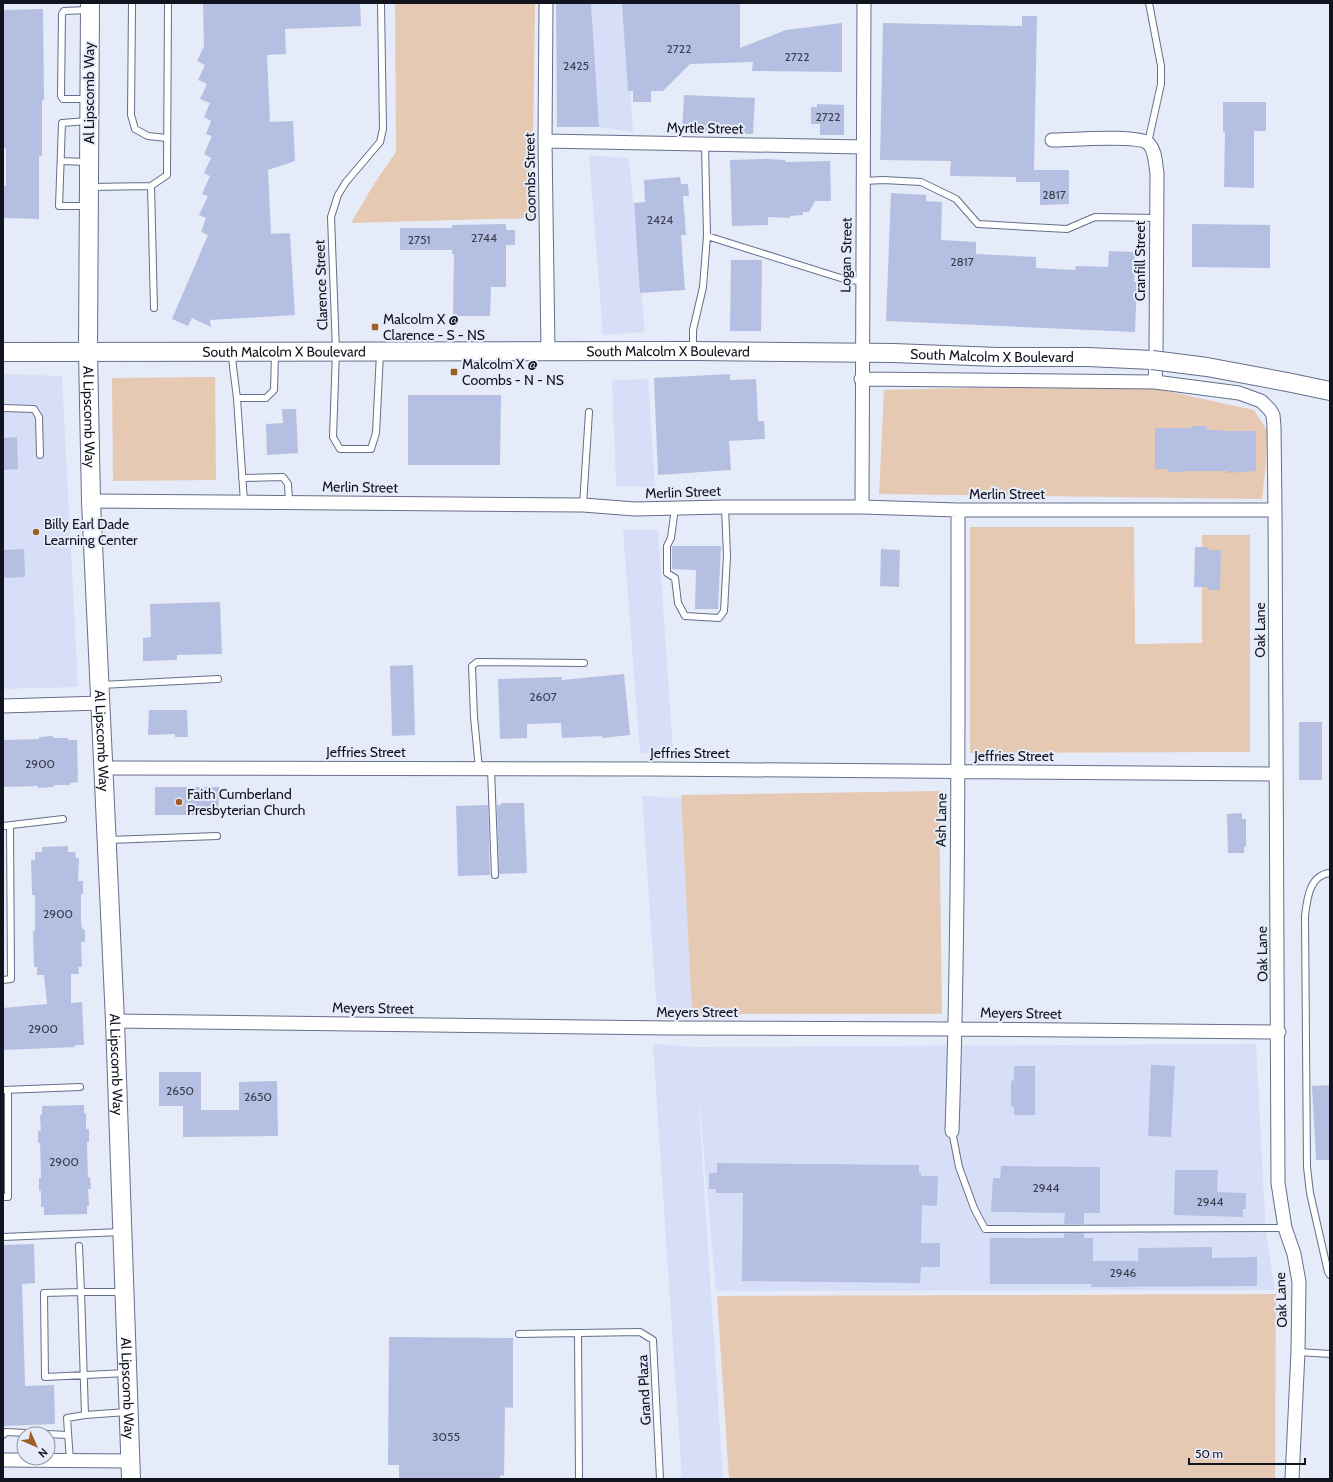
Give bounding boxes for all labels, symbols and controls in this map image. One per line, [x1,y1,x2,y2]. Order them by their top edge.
house number: 2722 [667,41,691,56]
street label: Al Lipscomb Way [80,42,98,144]
house number: 2722 [785,49,809,64]
house number: 2425 [563,58,589,73]
house number: 2722 [816,109,840,124]
street label: Myrtle Street [666,118,744,138]
street label: Coombs Street [520,132,540,222]
house number: 2817 [1042,187,1066,202]
house number: 2424 [647,212,673,227]
street label: Logan Street [836,217,856,293]
street label: Cranfill Street [1131,220,1149,301]
house number: 2744 [471,230,497,245]
house number: 2751 [408,232,430,247]
street label: Clarence Street [310,239,332,331]
house number: 2817 [950,254,974,269]
place label: Malcolm X @ Clarence - S - NS [383,310,485,344]
marker: Malcolm X @ Clarence - S - NS [370,322,380,332]
street label: South Malcolm X Boulevard [202,342,366,361]
street label: South Malcolm X Boulevard [586,342,750,361]
street label: South Malcolm X Boulevard [910,345,1074,366]
place label: Malcolm X @ Coombs - N - NS [462,355,564,389]
street label: Al Lipscomb Way [79,366,99,468]
marker: Malcolm X @ Coombs - N - NS [449,367,459,377]
street label: Merlin Street [322,477,398,497]
street label: Merlin Street [645,482,722,502]
street label: Merlin Street [969,485,1045,503]
place label: Billy Earl Dade Learning Center [44,515,138,549]
marker: Billy Earl Dade Learning Center [31,527,41,537]
street label: Oak Lane [1251,602,1269,658]
street label: Al Lipscomb Way [91,689,113,792]
house number: 2607 [529,689,557,704]
street label: Jeffries Street [325,743,406,761]
street label: Jeffries Street [649,744,730,762]
street label: Jeffries Street [973,747,1054,765]
house number: 2900 [25,756,55,771]
place label: Faith Cumberland Presbyterian Church [187,785,305,819]
street label: Ash Lane [932,793,950,847]
marker: Faith Cumberland Presbyterian Church [174,797,184,807]
house number: 2900 [43,906,73,921]
street label: Oak Lane [1253,926,1271,982]
street label: Meyers Street [332,998,414,1018]
street label: Meyers Street [656,1003,738,1021]
street label: Meyers Street [980,1003,1062,1023]
street label: Al Lipscomb Way [106,1013,127,1116]
house number: 2900 [28,1021,58,1036]
house number: 2650 [166,1083,194,1098]
house number: 2650 [244,1089,272,1104]
house number: 2900 [49,1154,79,1169]
house number: 2944 [1033,1180,1060,1195]
house number: 2944 [1197,1194,1224,1209]
house number: 2946 [1110,1265,1137,1280]
street label: Oak Lane [1271,1272,1291,1328]
street label: Al Lipscomb Way [117,1337,139,1439]
street label: Grand Plaza [633,1354,655,1426]
north arrow [16,1426,56,1466]
house number: 3055 [432,1429,460,1444]
scale bar [1189,1440,1305,1466]
text: N [35,1445,51,1461]
text: 50 m [1195,1446,1223,1461]

